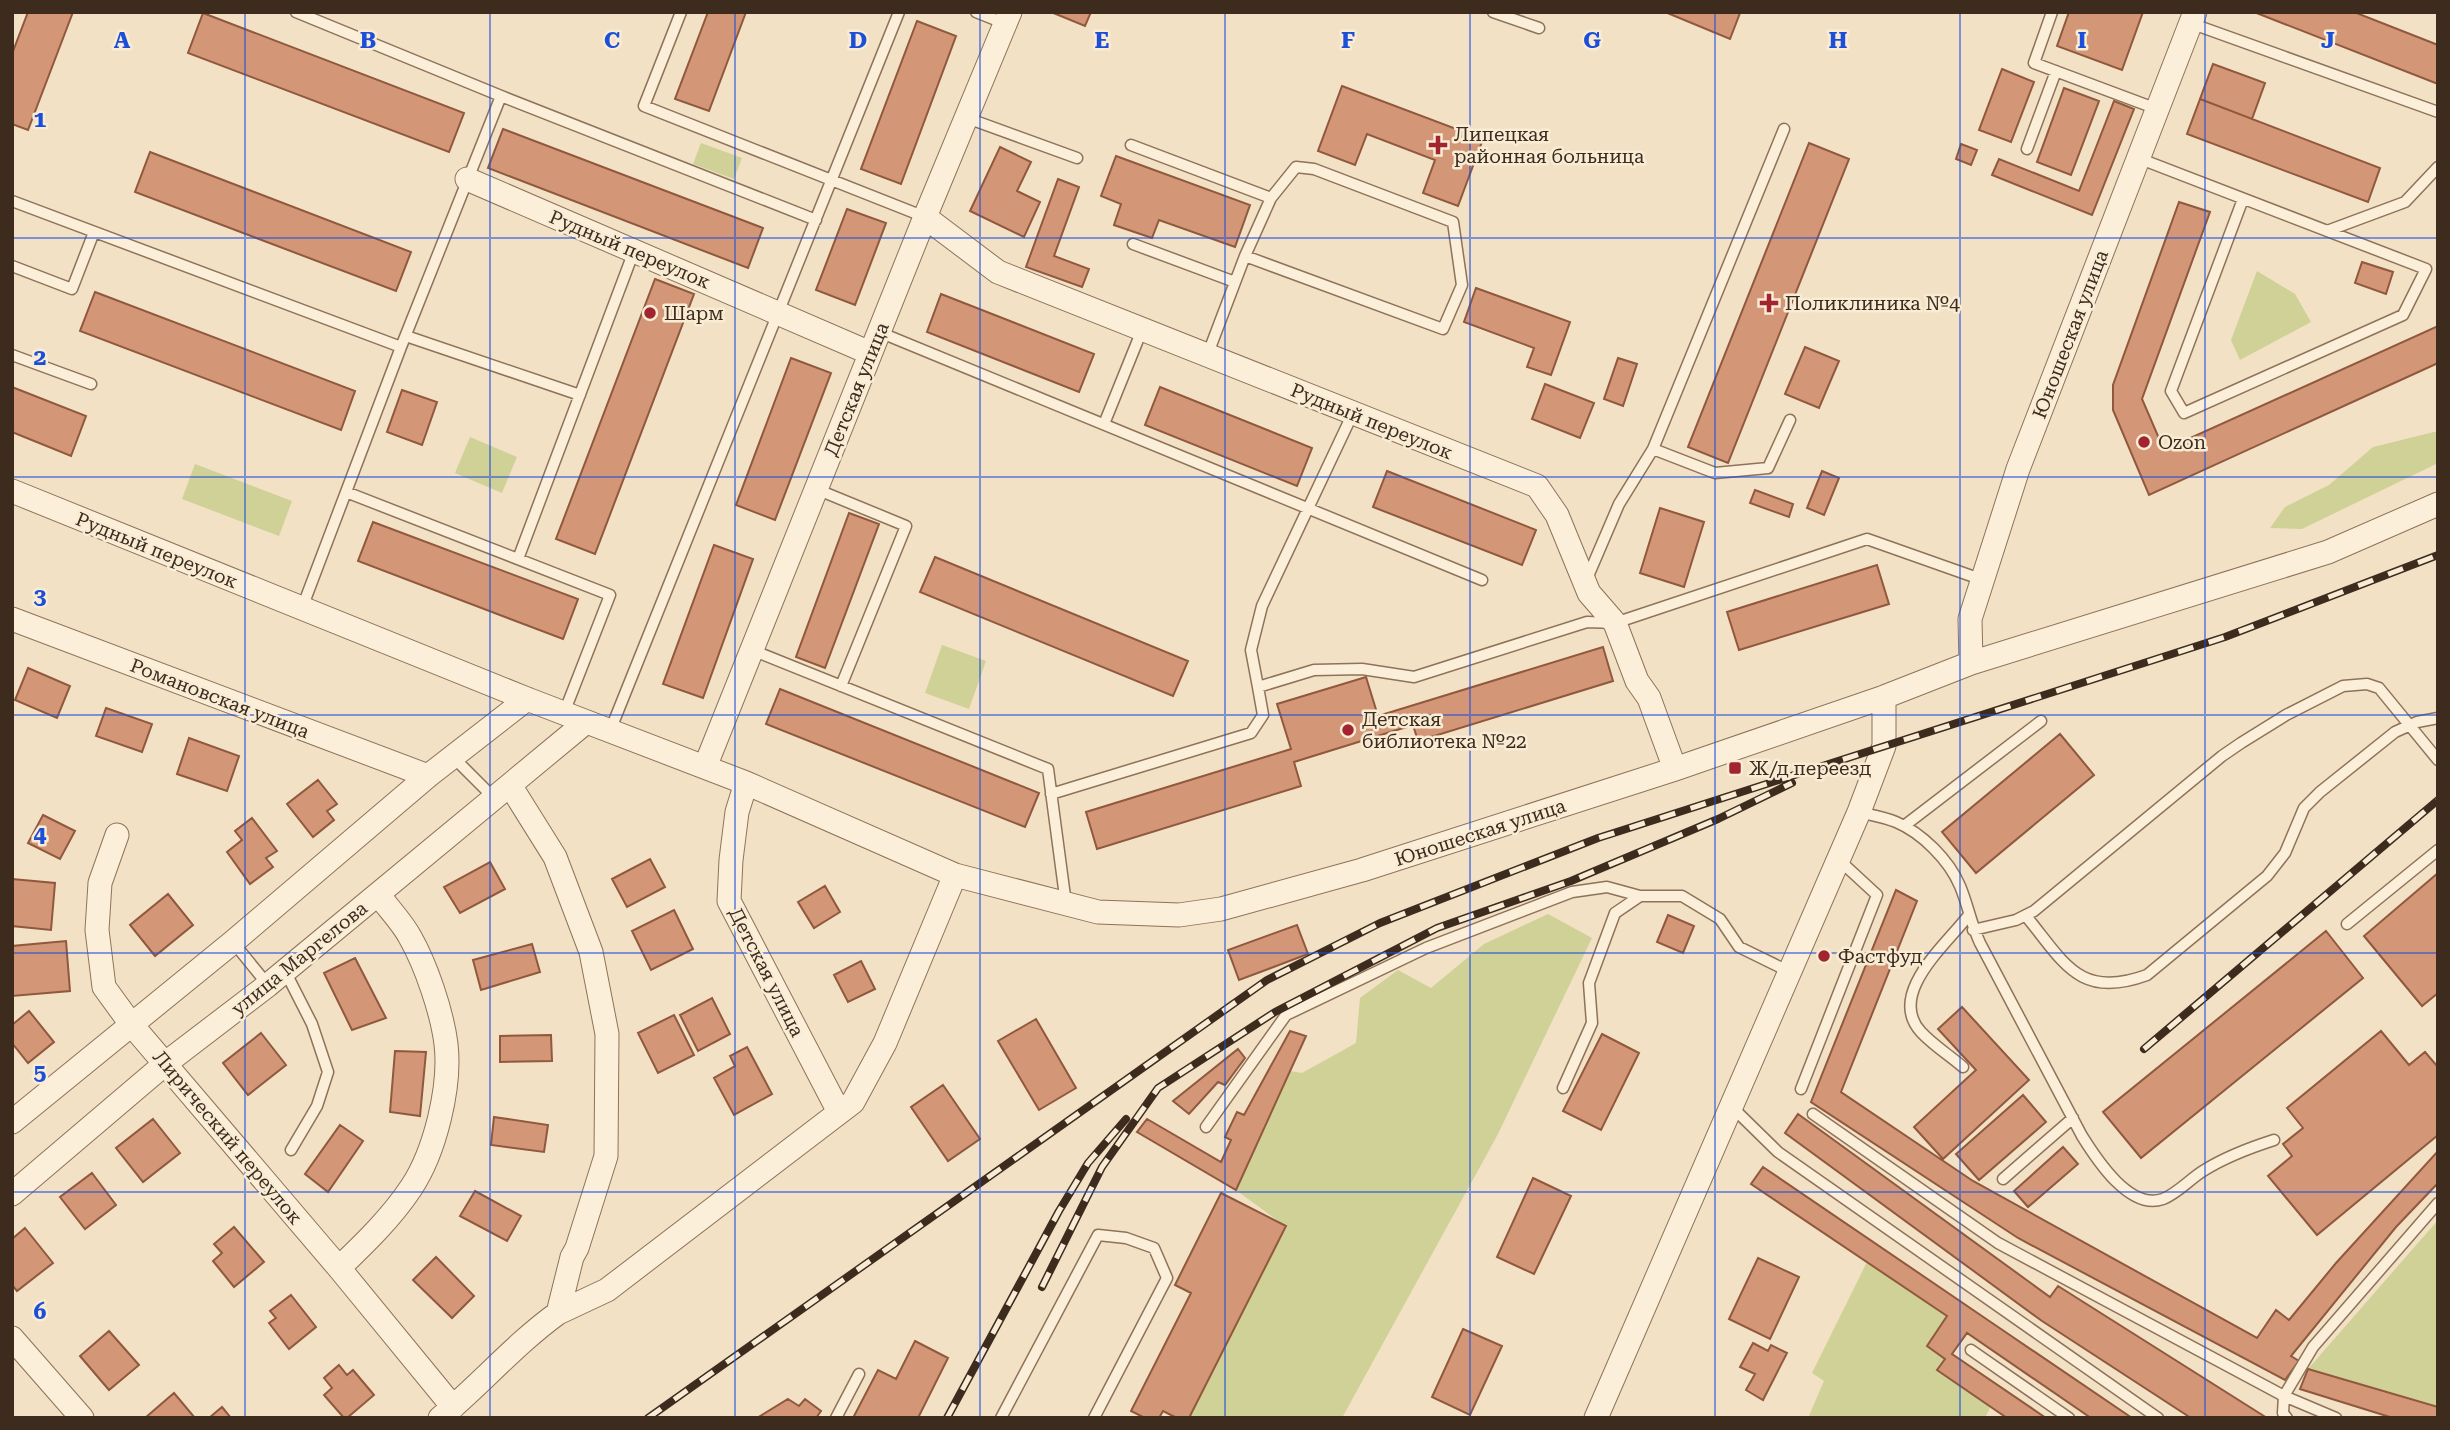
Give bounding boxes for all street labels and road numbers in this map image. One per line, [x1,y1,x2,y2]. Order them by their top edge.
street label: Рудный переулок [546,205,714,294]
street label: Юношеская улица [2028,246,2113,422]
street label: Детская улица [819,318,894,459]
street label: Рудный переулок [1287,378,1456,464]
street label: Рудный переулок [72,507,241,593]
street label: Романовская улица [127,654,313,743]
street label: Юношеская улица [1392,794,1569,871]
street label: улица Маргелова [227,896,372,1020]
street label: Детская улица [724,904,809,1041]
street label: Лирический переулок [148,1046,307,1229]

